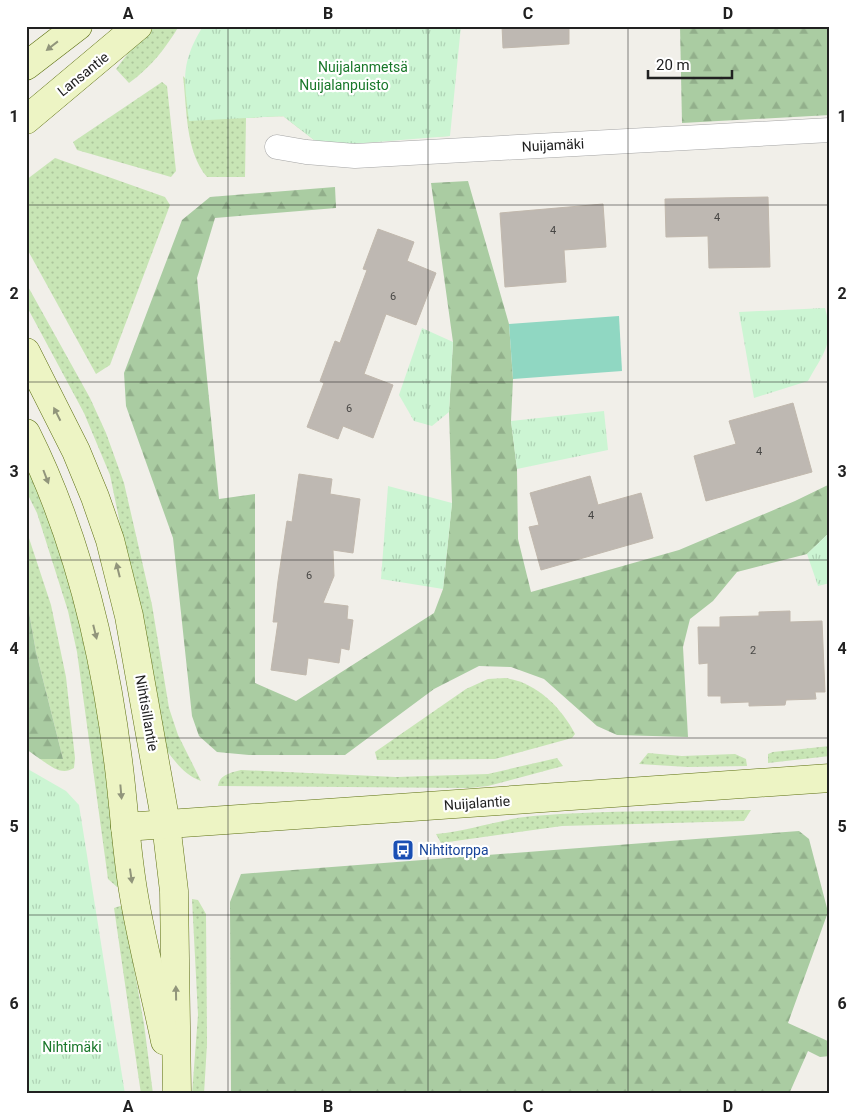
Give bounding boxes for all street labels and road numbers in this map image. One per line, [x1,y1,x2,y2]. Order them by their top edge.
street label: Lansantie [54,49,112,99]
street label: Nuijamäki [521,135,585,155]
street label: Nihtisillantie [132,674,162,752]
street label: Nuijalantie [443,793,511,813]

